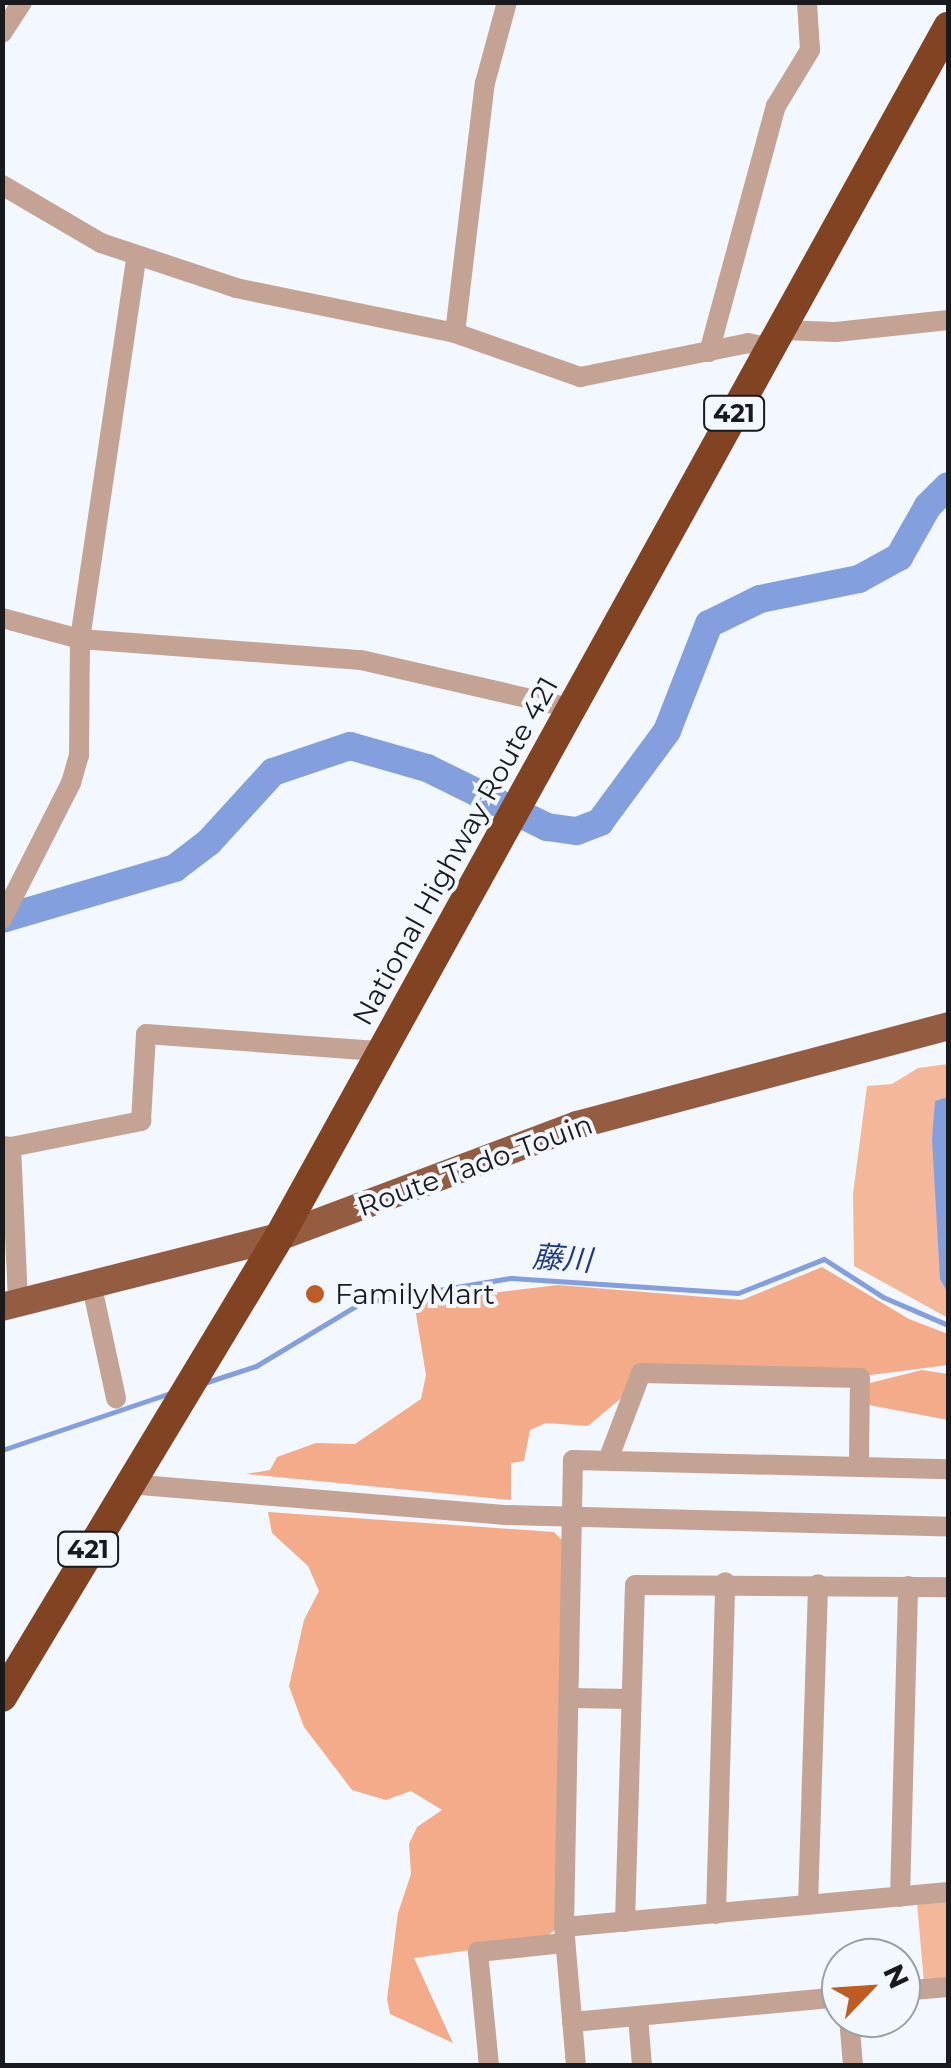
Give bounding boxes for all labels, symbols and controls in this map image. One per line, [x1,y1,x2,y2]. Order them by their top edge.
road number: 421 [702,393,766,433]
street label: National Highway Route 421 [345,671,565,1031]
street label: Route Tado-Touin [353,1107,597,1223]
water label: 藤川 [531,1239,593,1279]
place label: FamilyMart [335,1277,495,1311]
marker: FamilyMart [304,1283,326,1305]
road number: 421 [56,1529,120,1569]
north arrow [821,1938,921,2038]
text: N [876,1959,917,1994]

